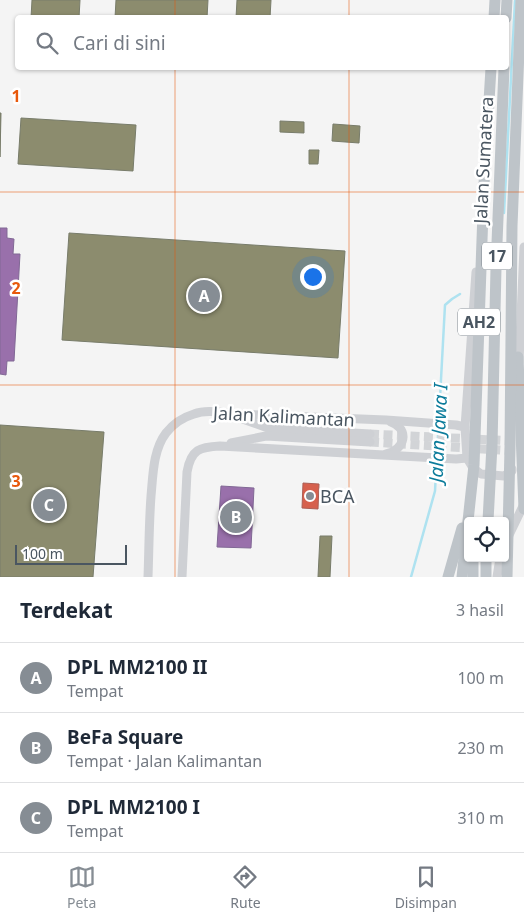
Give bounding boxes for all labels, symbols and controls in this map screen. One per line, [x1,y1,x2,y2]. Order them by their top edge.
search box [15,15,509,70]
icon: search [33,29,61,57]
text: Cari di sini [73,30,166,56]
text: 1 [11,85,21,107]
street label: Jalan Sumatera [468,96,498,226]
road number: 17 [482,242,512,270]
your location [300,264,326,290]
text: 2 [11,277,21,299]
pin: A [188,277,220,315]
road number: AH2 [458,308,500,336]
water label: Jalan Jawa I [422,381,454,486]
street label: Jalan Kalimantan [211,400,355,432]
text: 3 [11,470,21,492]
place label: BCA [320,484,355,508]
pin: C [33,486,65,524]
marker: BCA [304,490,316,502]
pin: B [220,498,252,536]
map controls [464,517,509,562]
button: locate [464,517,509,562]
scale bar [15,542,128,565]
text: 100 m [22,544,63,563]
text: Terdekat [20,596,113,624]
text: 3 hasil [456,599,504,621]
text: DPL MM2100 II [67,654,207,680]
text: A [30,667,42,689]
text: 100 m [457,667,504,689]
text: Tempat [67,680,123,702]
text: BeFa Square [67,724,183,750]
text: B [31,737,41,759]
text: 230 m [457,737,504,759]
text: Tempat · Jalan Kalimantan [67,750,262,772]
text: DPL MM2100 I [67,794,200,820]
text: C [31,807,41,829]
text: 310 m [457,807,504,829]
text: Tempat [67,820,123,842]
tab: Peta [67,863,96,912]
tab: Rute [230,863,261,912]
tab: Disimpan [395,863,457,912]

